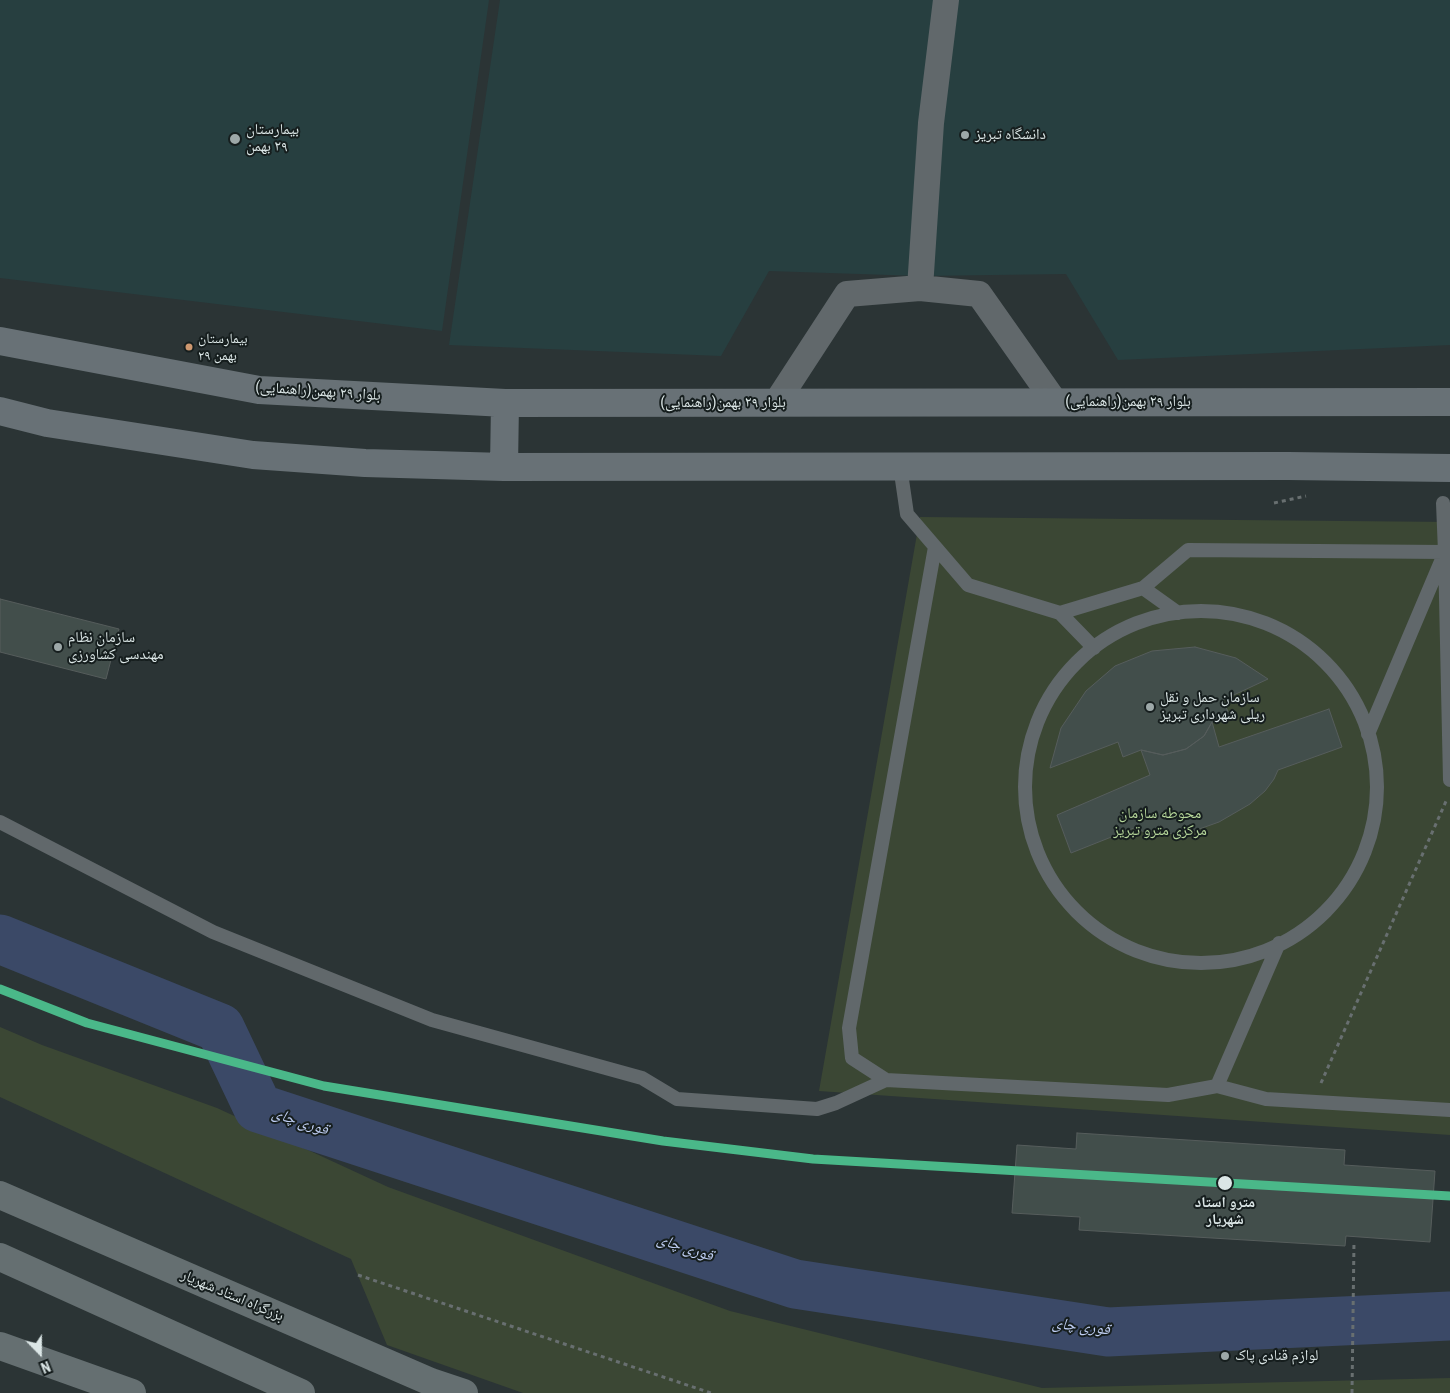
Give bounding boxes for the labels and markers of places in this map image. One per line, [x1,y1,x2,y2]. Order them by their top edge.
place label: بیمارستان ٢٩ بهمن [246,121,299,156]
place label: دانشگاه تبریز [975,126,1046,144]
marker: دانشگاه تبریز [959,129,971,141]
marker: بیمارستان ٢٩ بهمن [228,132,242,146]
place label: بیمارستان ۲۹ بهمن [198,331,248,364]
marker: بیمارستان ۲۹ بهمن [184,342,194,352]
place label: سازمان نظام مهندسی کشاورزی [68,629,163,664]
marker: سازمان نظام مهندسی کشاورزی [52,641,64,653]
place label: سازمان حمل و نقل ریلی شهرداری تبریز [1160,689,1265,724]
marker: سازمان حمل و نقل ریلی شهرداری تبریز [1144,701,1156,713]
marker: مترو استاد شهریار [1216,1174,1234,1192]
place label: مترو استاد شهریار [1195,1194,1255,1229]
place label: لوازم قنادی پاک [1235,1347,1319,1365]
marker: لوازم قنادی پاک [1219,1350,1231,1362]

